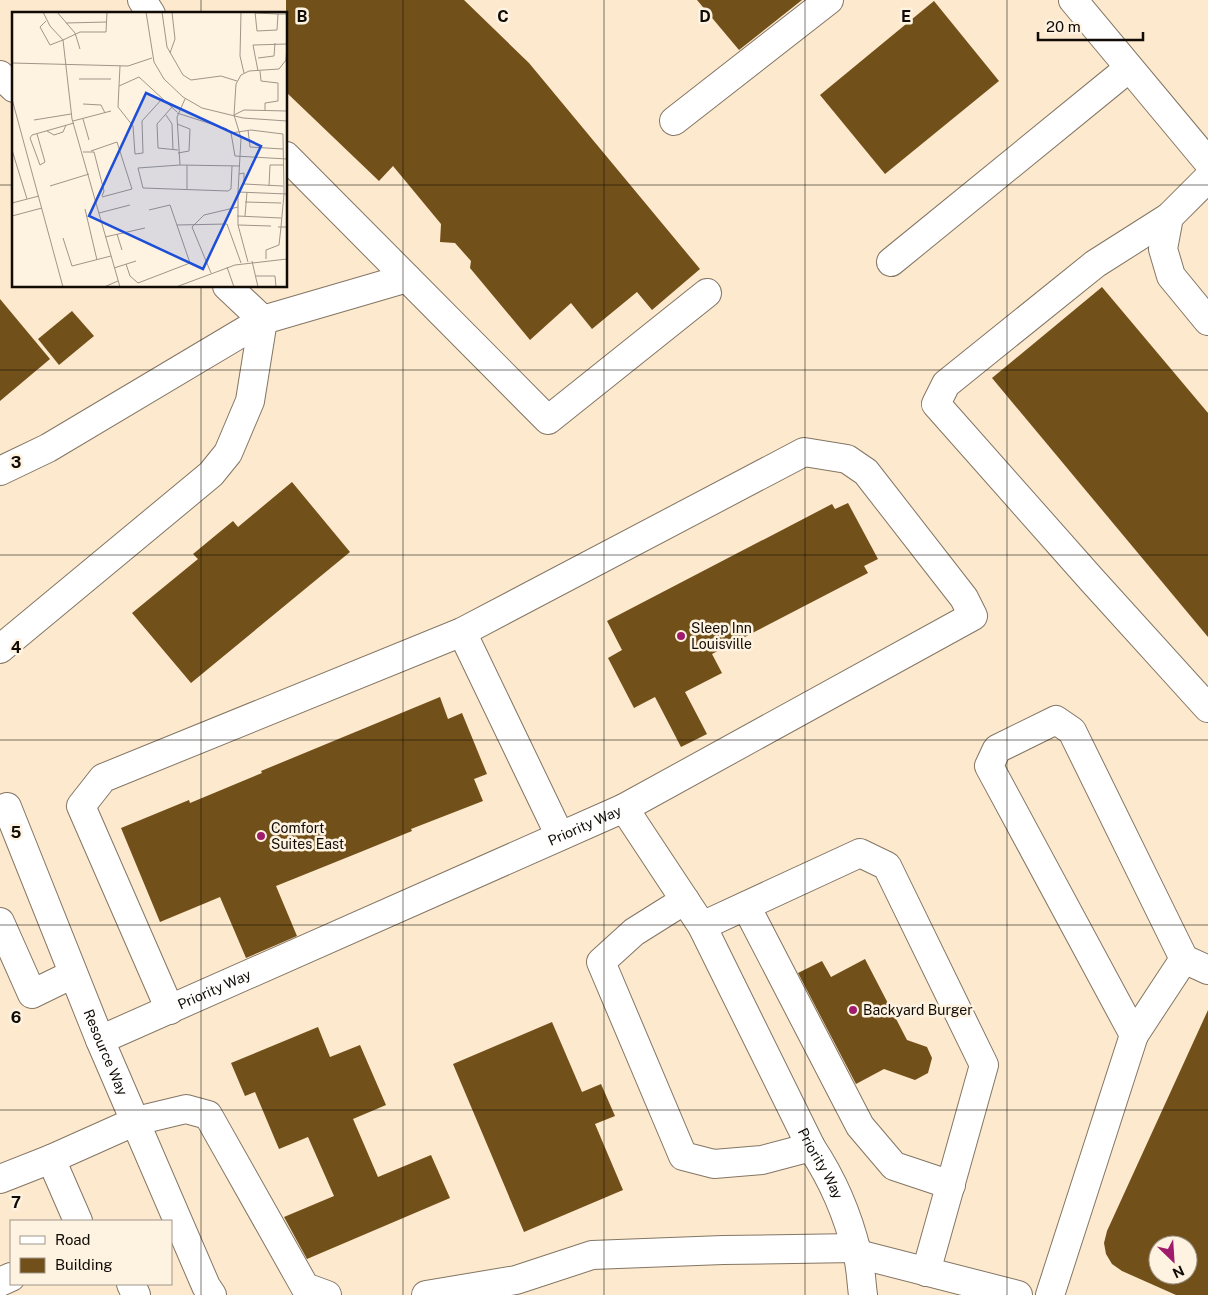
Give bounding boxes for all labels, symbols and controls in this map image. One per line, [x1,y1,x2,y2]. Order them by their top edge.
text: B [297,7,308,26]
text: C [497,7,509,26]
text: D [699,7,711,26]
text: E [901,7,911,26]
scale bar [1038,10,1143,42]
inset map [12,12,288,288]
text: 20 m [1046,18,1081,35]
text: 3 [11,453,21,472]
place label: Sleep Inn Louisville [691,620,752,652]
marker: Sleep Inn Louisville [675,630,687,642]
text: 4 [11,638,22,657]
street label: Priority Way [545,802,624,849]
place label: Comfort Suites East [271,820,344,852]
text: 5 [11,823,22,842]
marker: Comfort Suites East [255,830,267,842]
street label: Priority Way [175,966,254,1013]
place label: Backyard Burger [863,1002,973,1018]
marker: Backyard Burger [847,1004,859,1016]
street label: Resource Way [81,1007,131,1098]
text: 6 [11,1008,21,1027]
street label: Priority Way [795,1125,846,1202]
text: 7 [11,1193,21,1212]
legend [10,1220,172,1285]
text: Road [55,1231,91,1248]
north arrow [1148,1235,1198,1285]
text: Building [55,1256,113,1273]
text: N [1170,1262,1187,1281]

